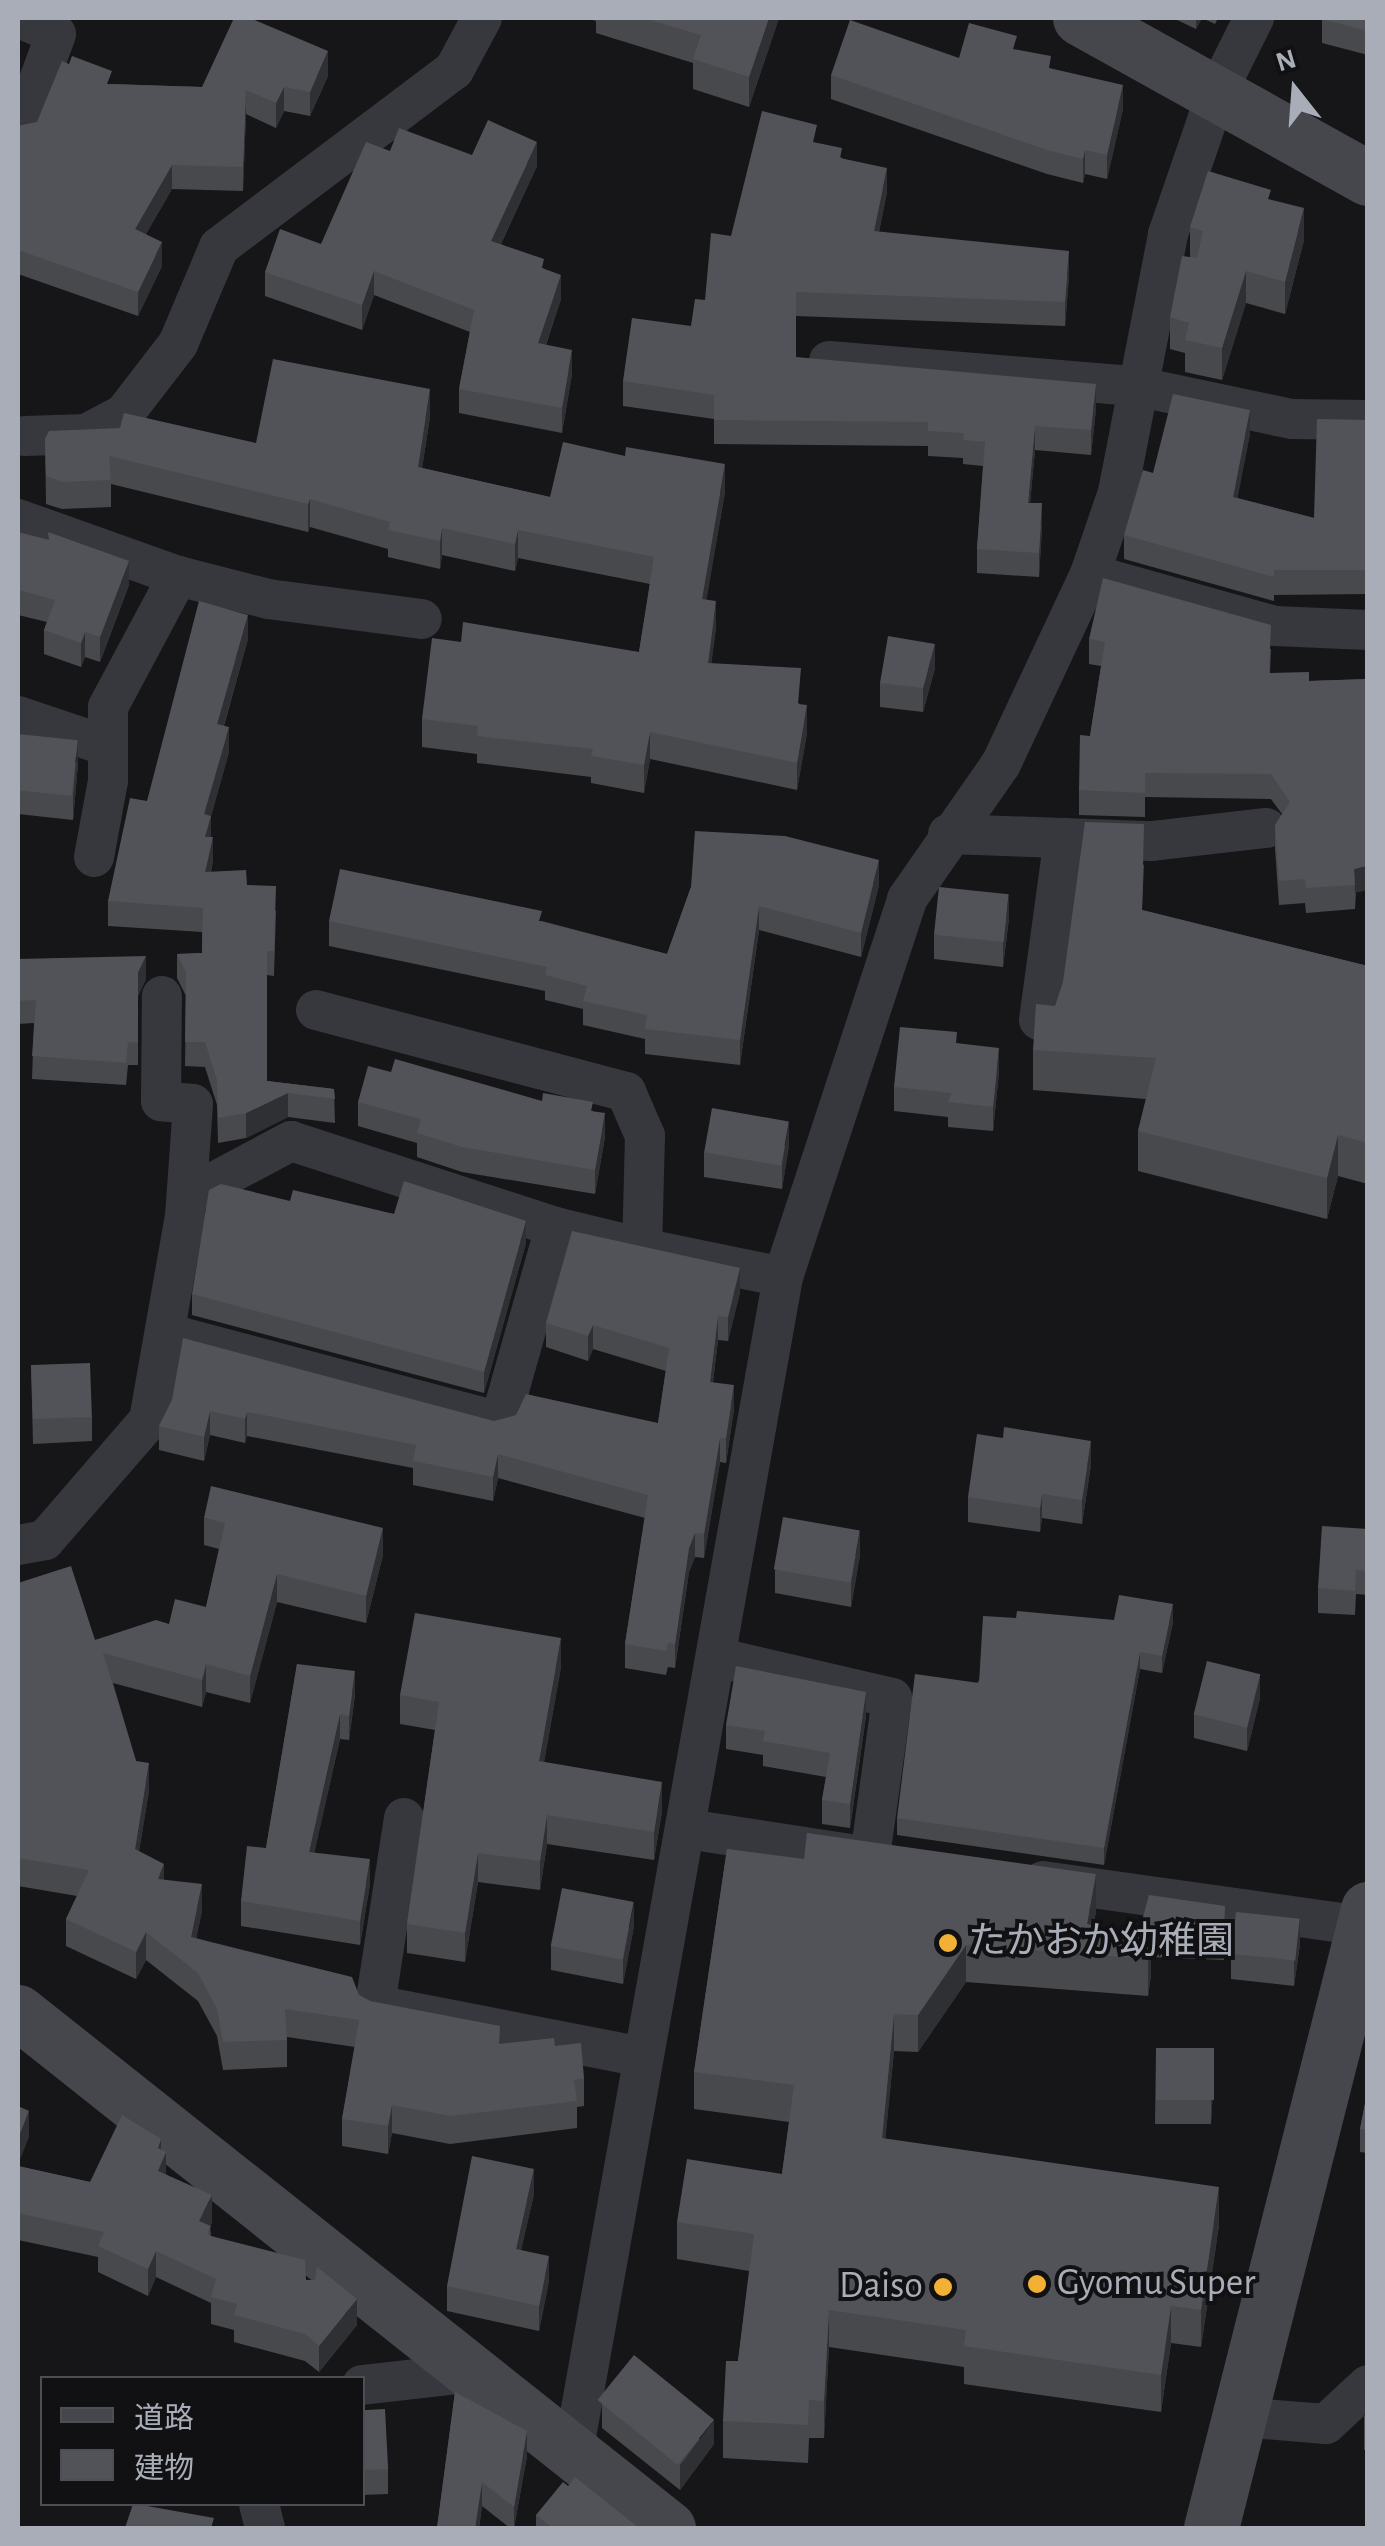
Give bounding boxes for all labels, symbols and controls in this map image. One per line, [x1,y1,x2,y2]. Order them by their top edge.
north arrow [1245,40,1345,140]
text: N [1273,45,1300,78]
place label: たかおか幼稚園 [968,1920,1234,1966]
marker: たかおか幼稚園 [937,1932,959,1954]
place label: Gyomu Super [1057,2261,1256,2307]
place label: Daiso [839,2264,923,2310]
marker: Gyomu Super [1026,2273,1048,2295]
marker: Daiso [932,2276,954,2298]
legend [40,2376,365,2506]
text: 道路 [134,2404,194,2434]
text: 建物 [134,2454,194,2484]

